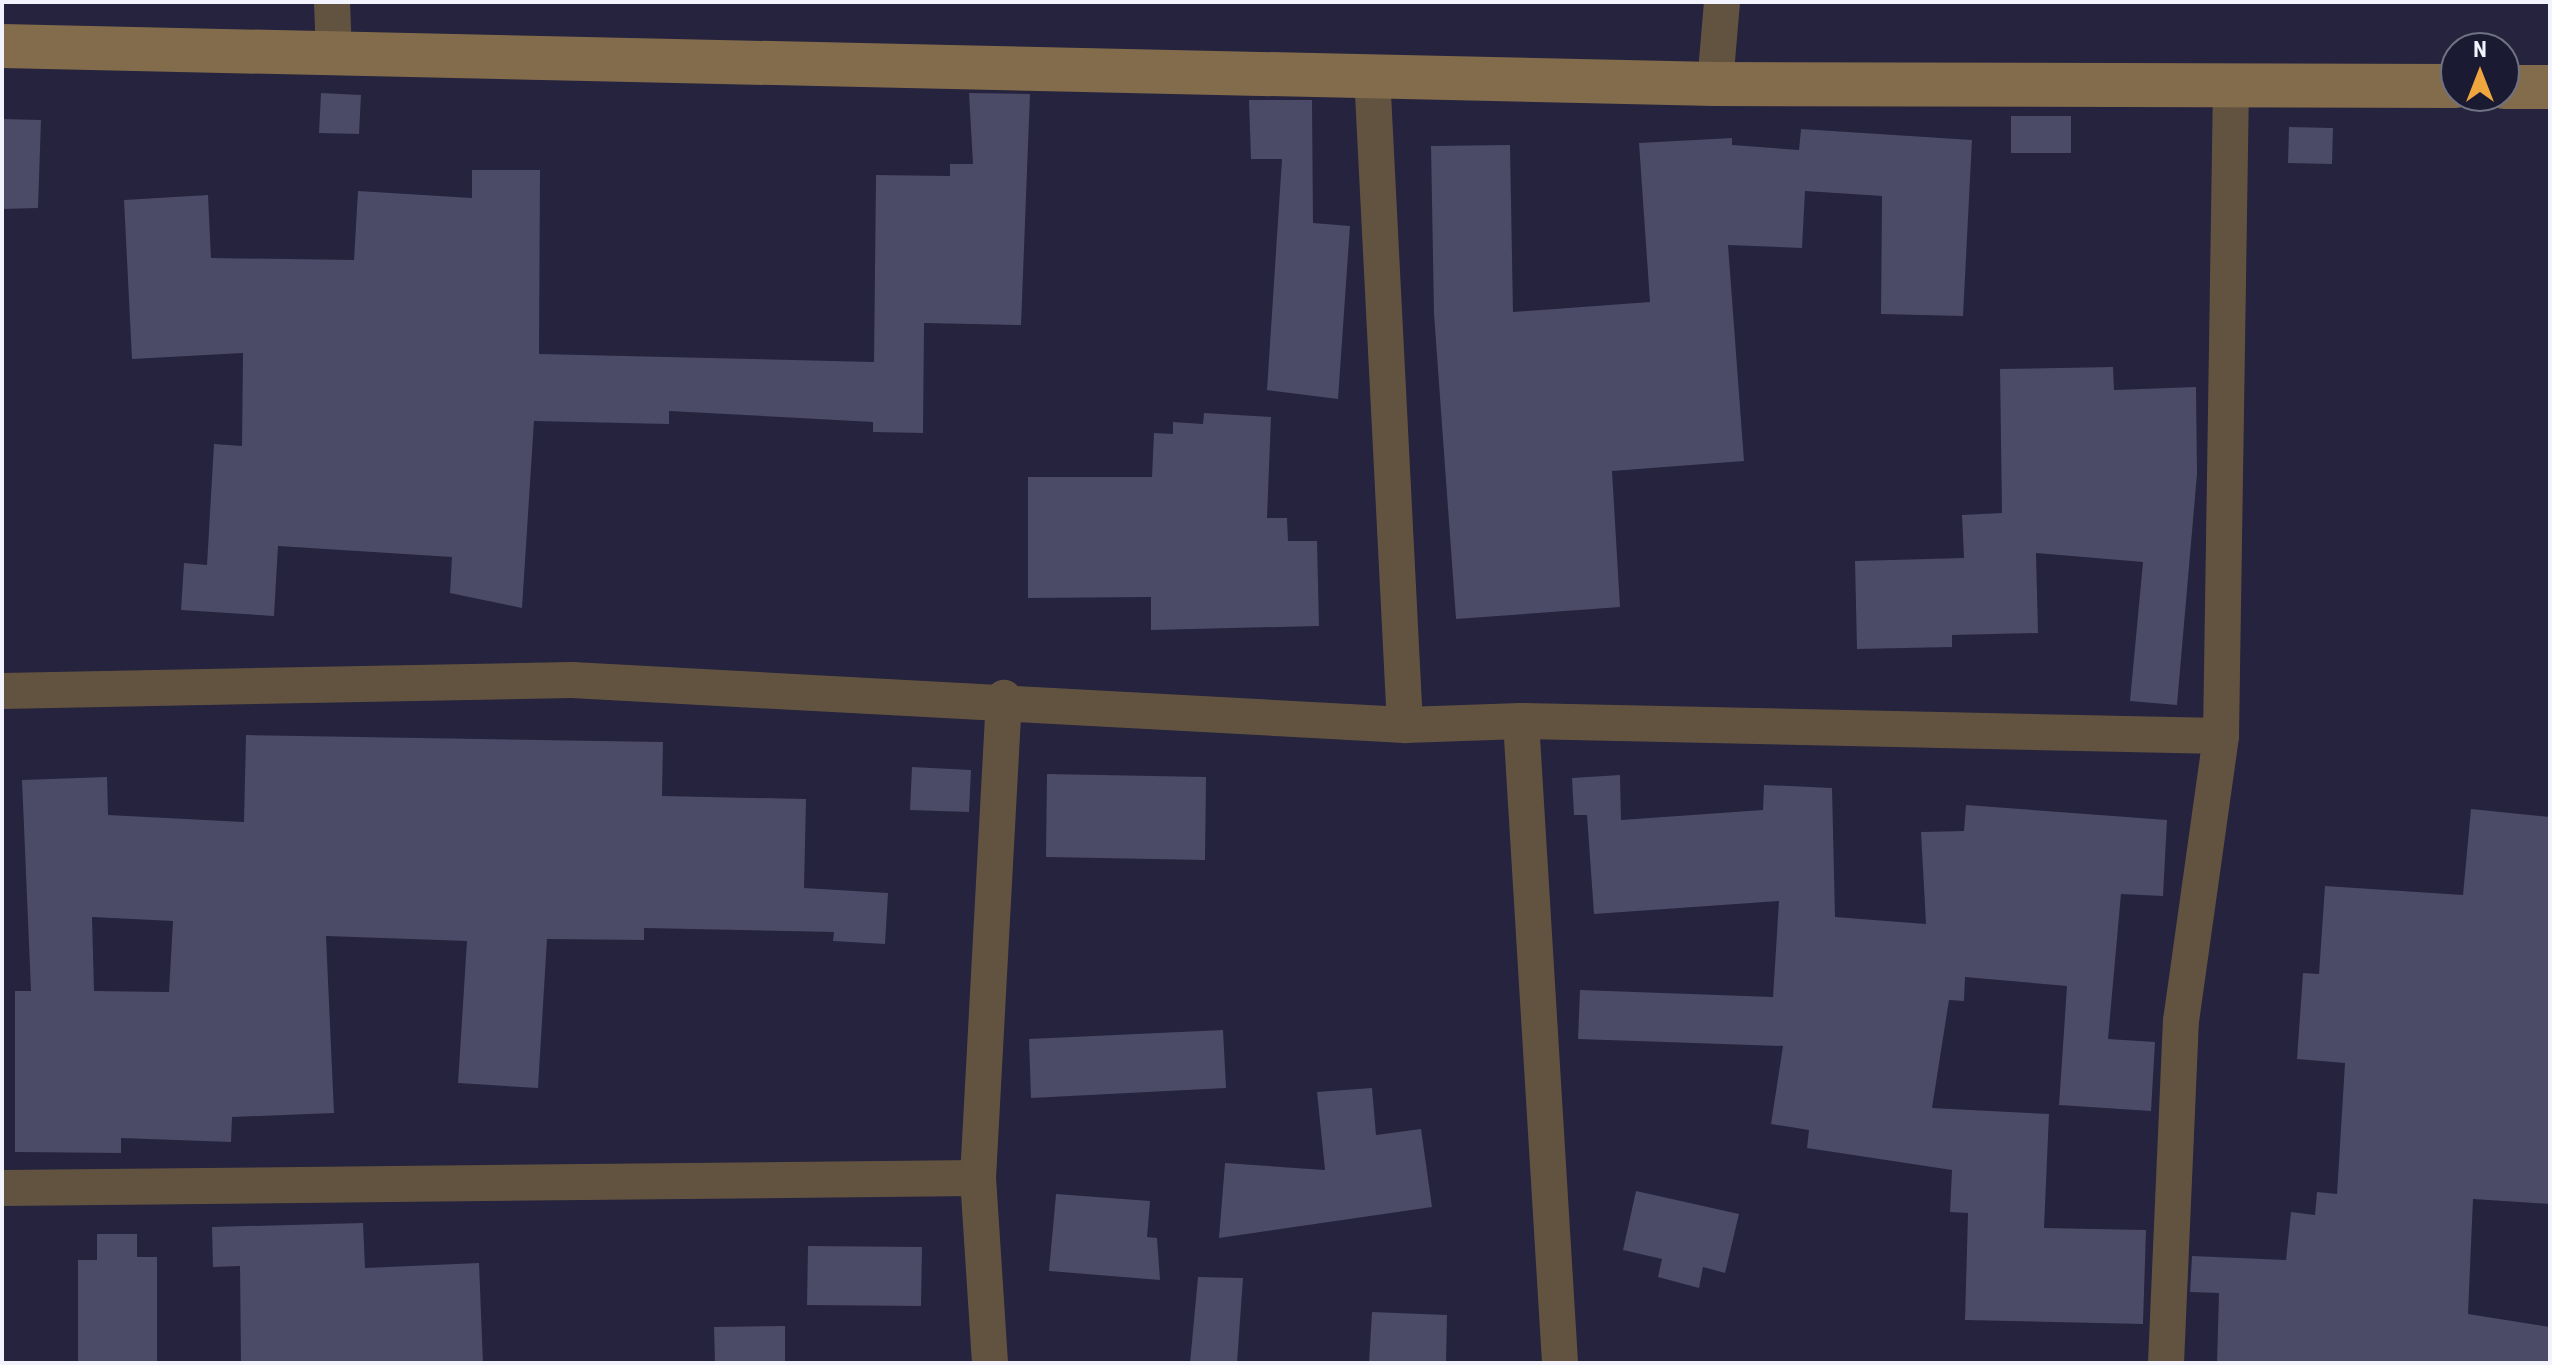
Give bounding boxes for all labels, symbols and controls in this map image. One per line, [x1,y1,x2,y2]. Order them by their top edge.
north arrow [2440,32,2520,112]
text: N [2473,37,2487,62]

